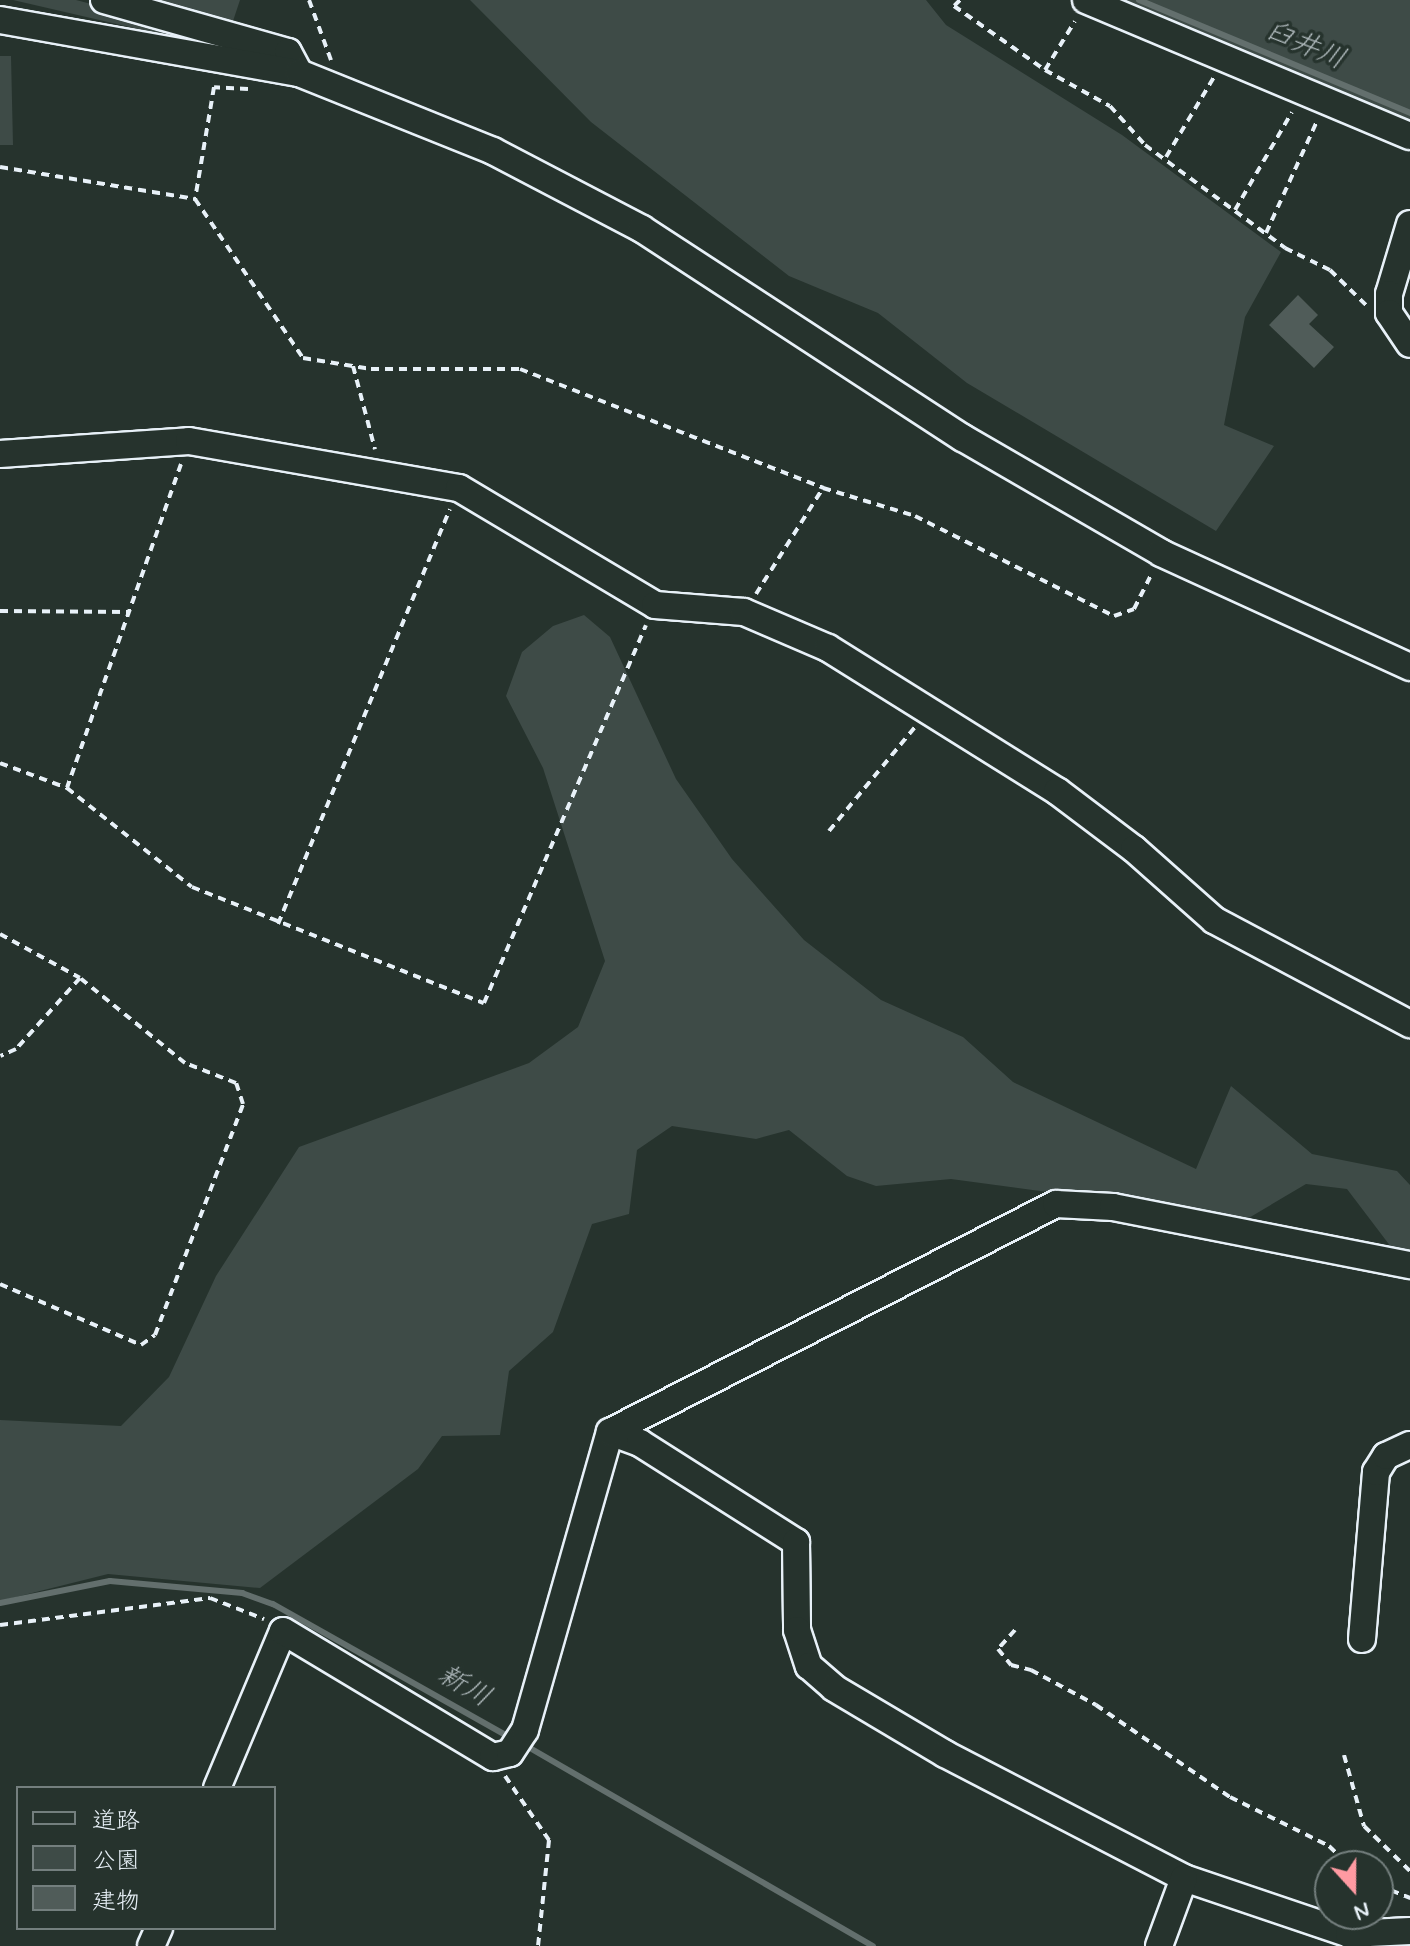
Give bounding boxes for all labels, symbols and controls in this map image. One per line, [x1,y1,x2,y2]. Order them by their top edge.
water label: 臼井川 [1260,14,1350,78]
water label: 新川 [431,1658,497,1716]
legend [16,1786,276,1930]
text: 道路 [92,1806,140,1837]
text: 公園 [92,1846,140,1877]
north arrow [1314,1850,1394,1930]
text: 建物 [92,1886,140,1917]
text: N [1350,1895,1374,1926]

